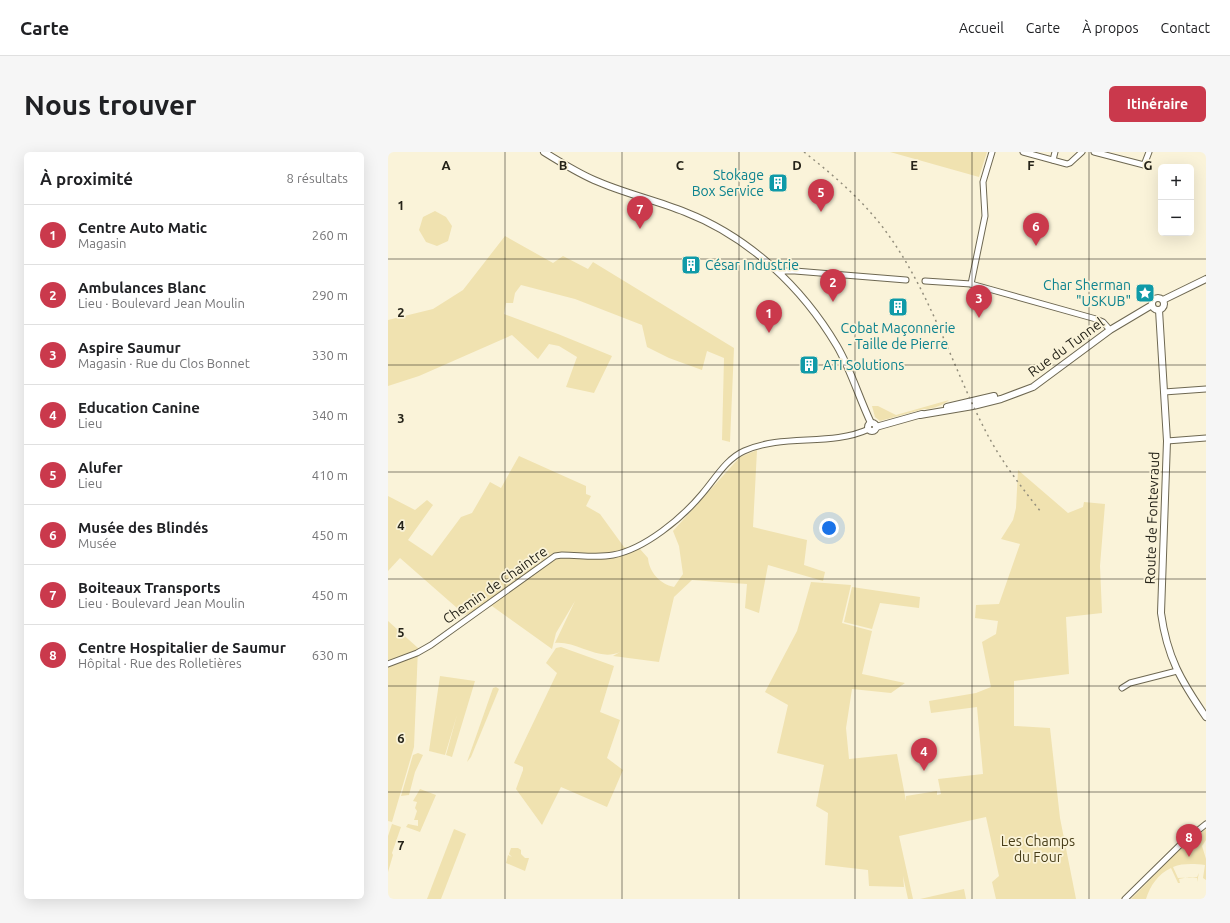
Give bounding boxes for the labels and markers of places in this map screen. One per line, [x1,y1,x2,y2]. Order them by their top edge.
place label: Stokage Box Service [692,167,764,199]
building icon: Stokage Box Service [767,172,789,194]
pin: 5 [808,179,834,212]
pin: 7 [627,196,653,229]
pin: 6 [1023,213,1049,246]
building icon: César Industrie [680,254,702,276]
place label: César Industrie [705,257,799,273]
pin: 2 [820,269,846,302]
place label: Char Sherman "USKUB" [1043,277,1131,309]
place icon: Char Sherman "USKUB" [1134,282,1156,304]
pin: 3 [966,285,992,318]
building icon: Cobat Maçonnerie - Taille de Pierre [887,296,909,318]
pin: 1 [756,300,782,333]
place label: Cobat Maçonnerie - Taille de Pierre [840,320,956,352]
building icon: ATI Solutions [798,354,820,376]
place label: ATI Solutions [823,357,904,373]
pin: 4 [911,738,937,771]
pin: 8 [1176,824,1202,857]

